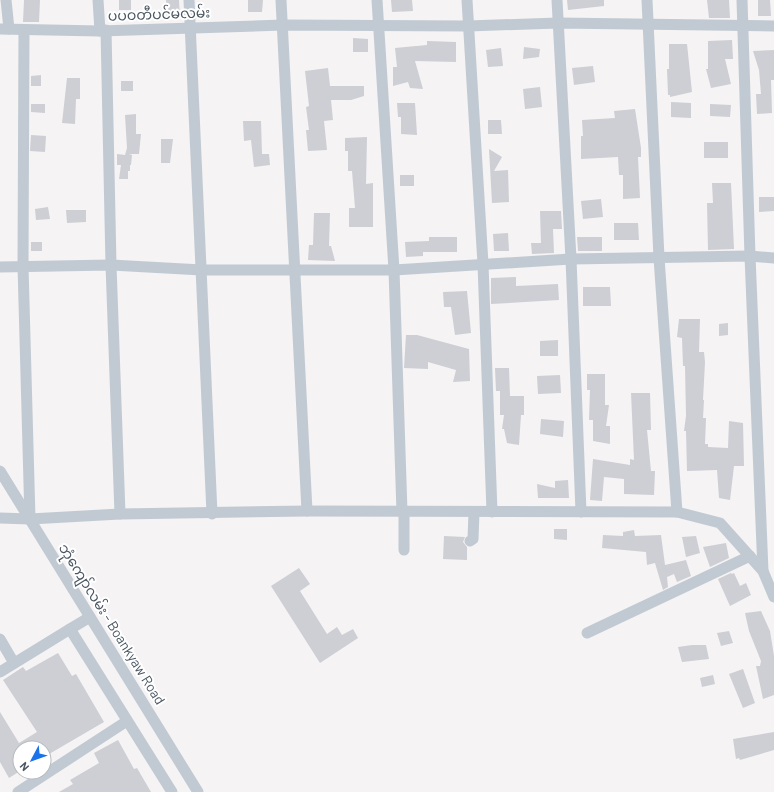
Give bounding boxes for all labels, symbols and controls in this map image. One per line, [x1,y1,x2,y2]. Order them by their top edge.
street label: ပပဝတီပင်မလမ်း [108,2,210,24]
street label: ဘုံကျော်လမ်း - Boankyaw Road [52,540,170,709]
north arrow [12,740,52,780]
text: N [17,760,31,774]

